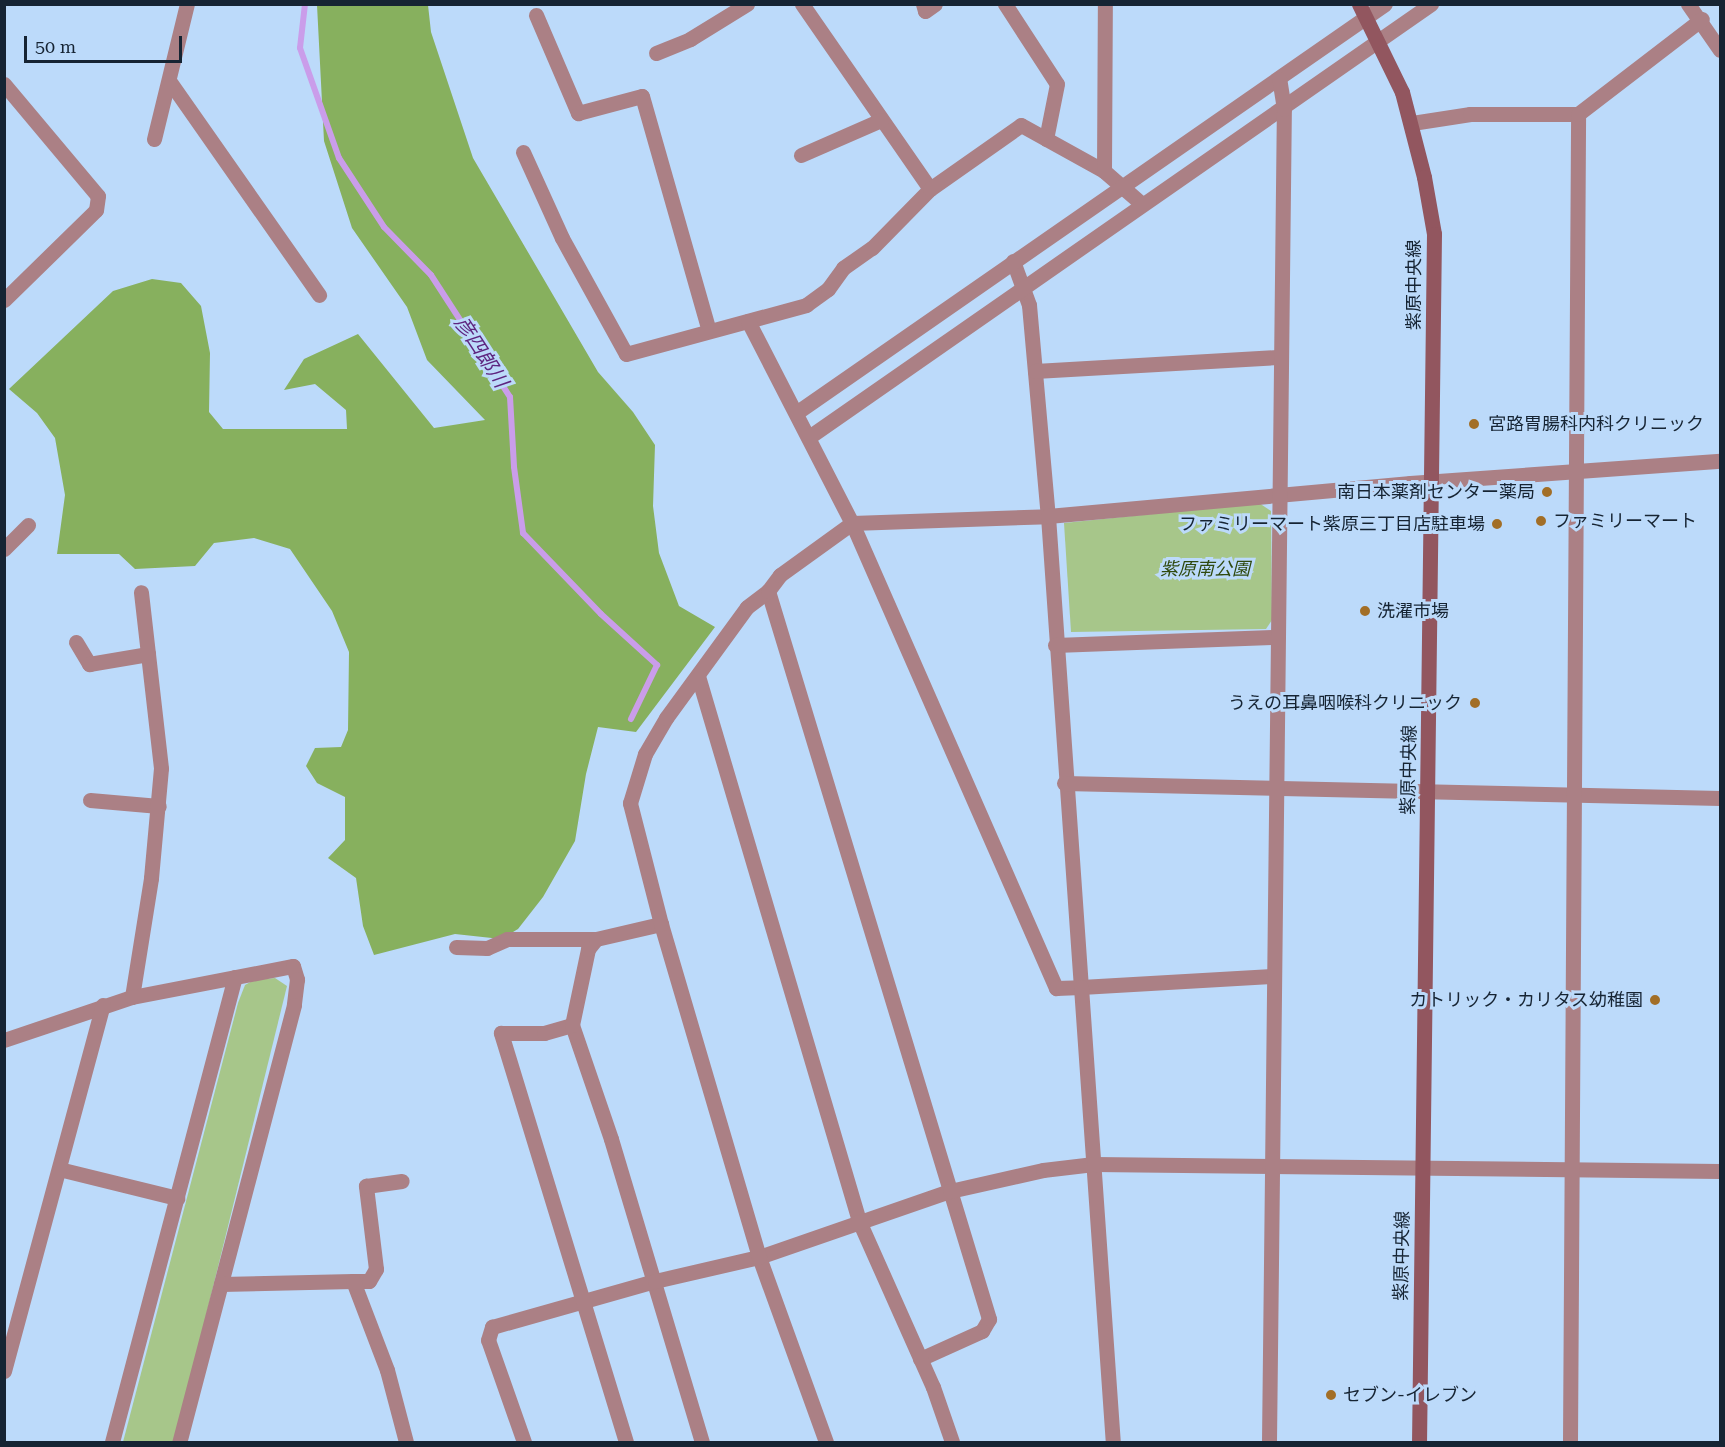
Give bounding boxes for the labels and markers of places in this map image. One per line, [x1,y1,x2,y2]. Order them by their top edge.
place label: 宮路胃腸科内科クリニック [1488,413,1704,435]
marker: 宮路胃腸科内科クリニック [1465,415,1483,433]
place label: 南日本薬剤センター薬局 [1337,481,1535,503]
marker: 南日本薬剤センター薬局 [1540,485,1554,499]
place label: ファミリーマート [1553,510,1697,532]
place label: ファミリーマート紫原三丁目店駐車場 [1179,513,1485,535]
marker: ファミリーマート [1534,514,1548,528]
marker: ファミリーマート紫原三丁目店駐車場 [1490,517,1504,531]
place label: 洗濯市場 [1377,600,1449,622]
marker: 洗濯市場 [1358,604,1372,618]
place label: うえの耳鼻咽喉科クリニック [1228,692,1462,714]
marker: うえの耳鼻咽喉科クリニック [1466,694,1484,712]
place label: カトリック・カリタス幼稚園 [1409,989,1643,1011]
marker: カトリック・カリタス幼稚園 [1648,993,1662,1007]
place label: セブン-イレブン [1343,1384,1477,1406]
marker: セブン-イレブン [1324,1388,1338,1402]

